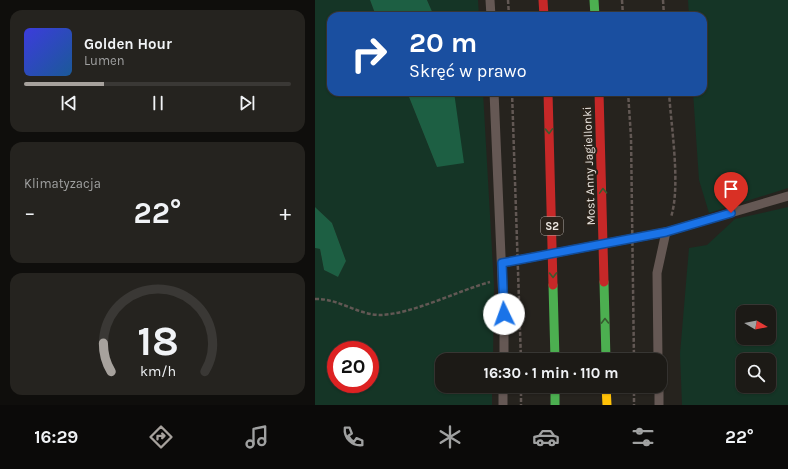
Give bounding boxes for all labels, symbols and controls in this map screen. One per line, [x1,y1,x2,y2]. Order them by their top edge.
text: 20 m [409,26,477,59]
icon: right [343,28,395,80]
text: Golden Hour [84,35,172,53]
text: Lumen [84,53,125,68]
text: Skręć w prawo [409,60,526,82]
icon: previous [58,92,80,114]
icon: pause [147,92,169,114]
icon: next [236,92,258,114]
street label: Most Anny Jagiellonki [580,106,598,226]
one-way arrow [545,128,553,134]
pin [714,172,748,213]
text: Klimatyzacja [24,176,101,191]
icon: arrive [720,178,742,200]
one-way arrow [598,188,607,194]
text: 22° [134,195,181,231]
text: − [24,200,36,226]
text: + [279,200,291,226]
road number: S2 [541,217,563,235]
one-way arrow [549,272,558,278]
position arrow [483,293,525,335]
north arrow [736,305,776,345]
map controls [736,305,776,393]
text: 18 [137,317,178,365]
one-way arrow [601,318,610,324]
speed limit sign: 20 [327,341,379,393]
button: search [736,353,776,393]
text: km/h [139,363,176,380]
text: 16:30 · 1 min · 110 m [484,364,618,382]
icon: directions [147,423,175,451]
icon: music [243,423,271,451]
icon: phone [339,423,367,451]
icon: climate [436,423,464,451]
icon: car [532,423,560,451]
icon: filters [629,423,657,451]
text: 16:29 [34,426,78,448]
text: 22° [725,426,754,448]

